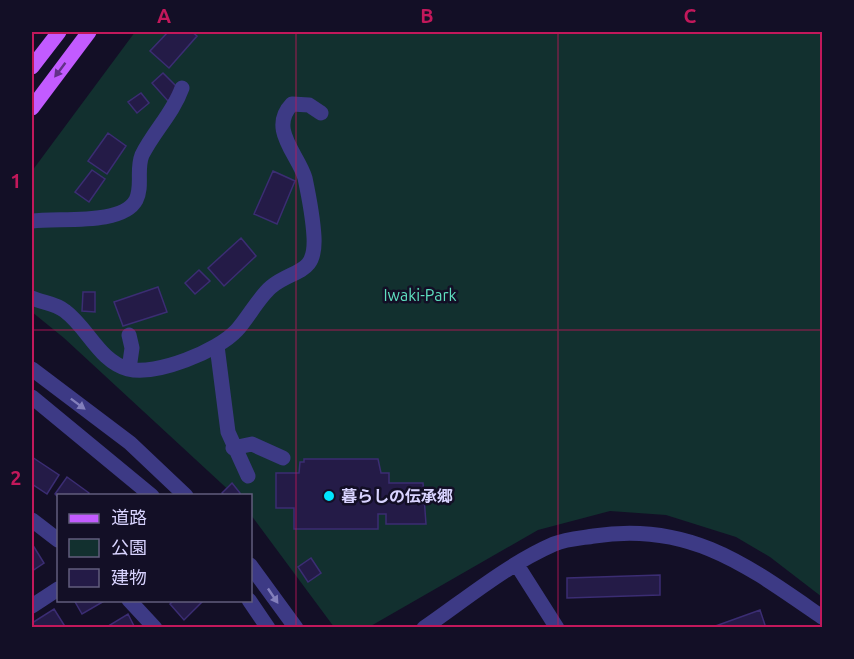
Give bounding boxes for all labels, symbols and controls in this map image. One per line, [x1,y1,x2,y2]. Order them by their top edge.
text: A [157,4,171,27]
text: B [420,4,434,27]
text: C [684,4,697,27]
one-way arrow [55,62,67,77]
text: 1 [10,169,22,192]
park label: Iwaki-Park [383,286,457,304]
one-way arrow [70,398,86,410]
text: 2 [10,466,22,489]
place label: 暮らしの伝承郷 [341,487,453,505]
marker: 暮らしの伝承郷 [322,489,336,503]
legend [57,494,252,602]
text: 道路 [111,507,147,527]
text: 公園 [111,537,147,557]
text: 建物 [111,567,147,587]
one-way arrow [268,588,279,604]

